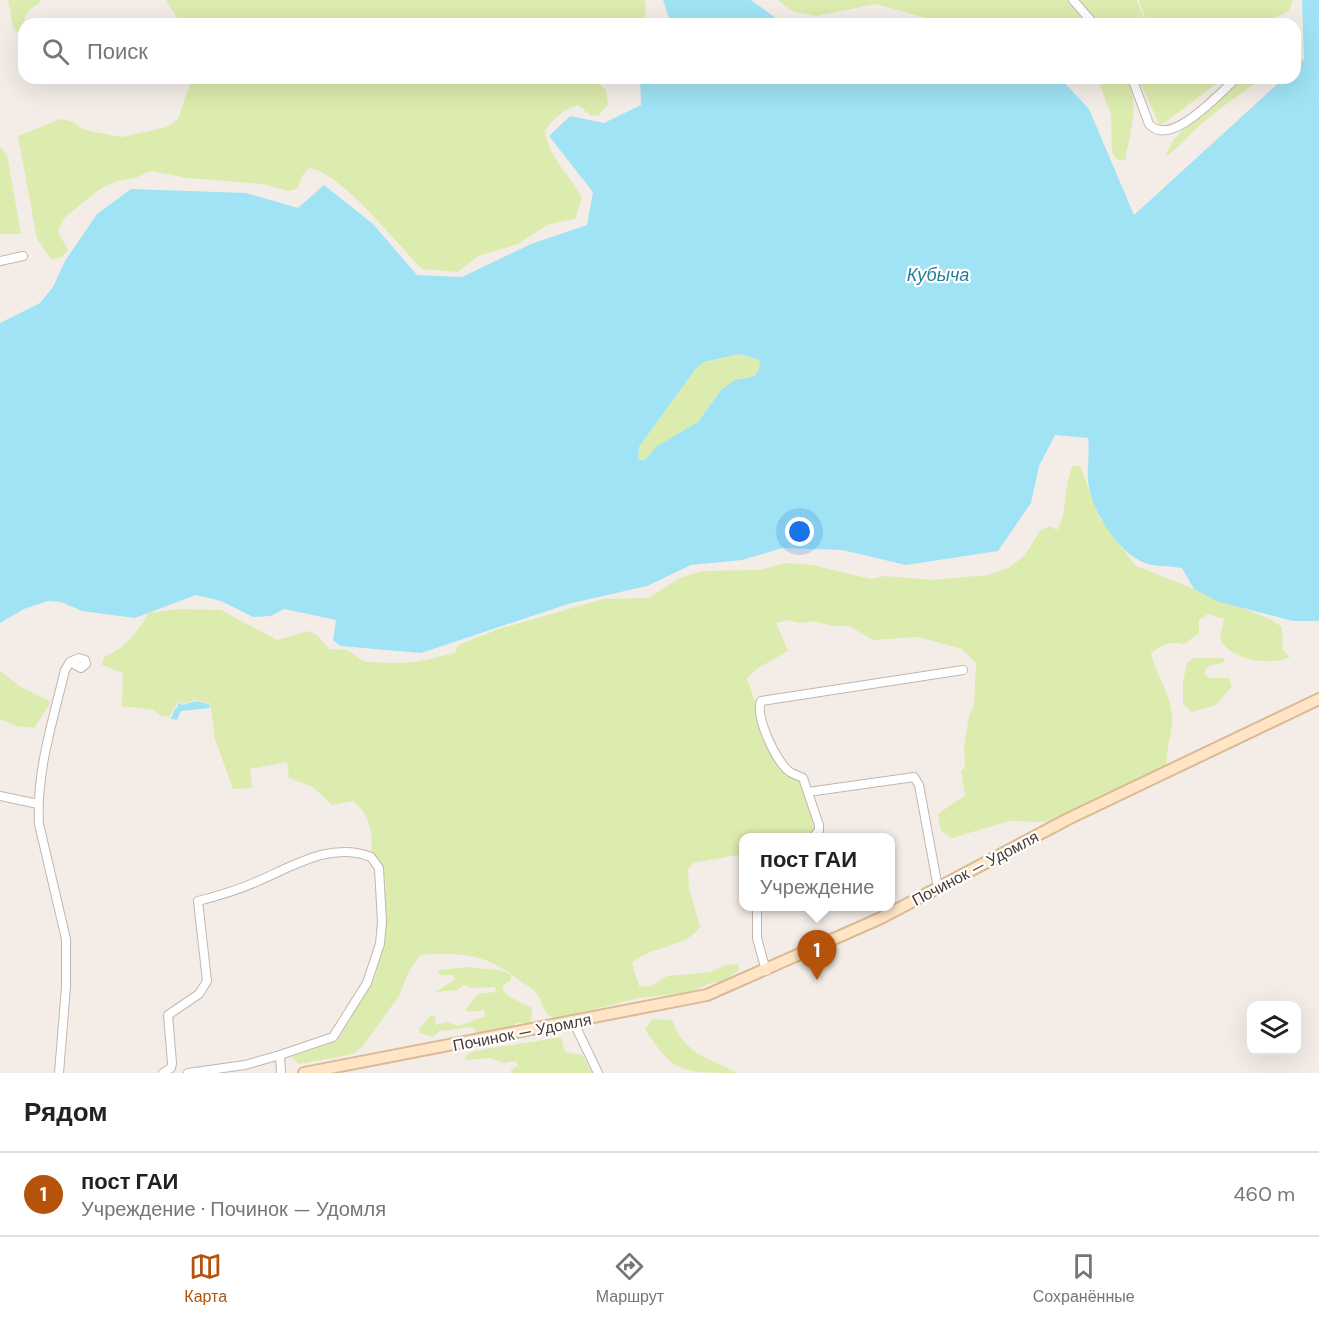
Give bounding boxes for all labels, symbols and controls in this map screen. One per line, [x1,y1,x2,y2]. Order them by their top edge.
search box [18,18,1301,84]
icon: search [39,35,72,68]
text: Поиск [87,37,148,66]
water label: Кубыча [907,263,969,287]
your location [785,517,814,546]
street label: Починок — Удомля [908,826,1042,911]
popup [739,833,895,911]
text: пост ГАИ [760,845,857,874]
text: Учреждение [760,874,874,900]
pin: 1 [798,930,836,980]
map controls [1247,1001,1301,1055]
button: layers [1247,1001,1301,1055]
street label: Починок — Удомля [451,1009,593,1056]
text: Рядом [24,1095,107,1129]
text: пост ГАИ [81,1167,178,1196]
text: 1 [40,1181,47,1207]
text: 460 m [1233,1181,1295,1207]
text: Учреждение · Починок — Удомля [81,1196,386,1222]
tab: Карта [184,1250,227,1307]
tab: Маршрут [596,1250,664,1307]
tab: Сохранённые [1033,1250,1135,1307]

